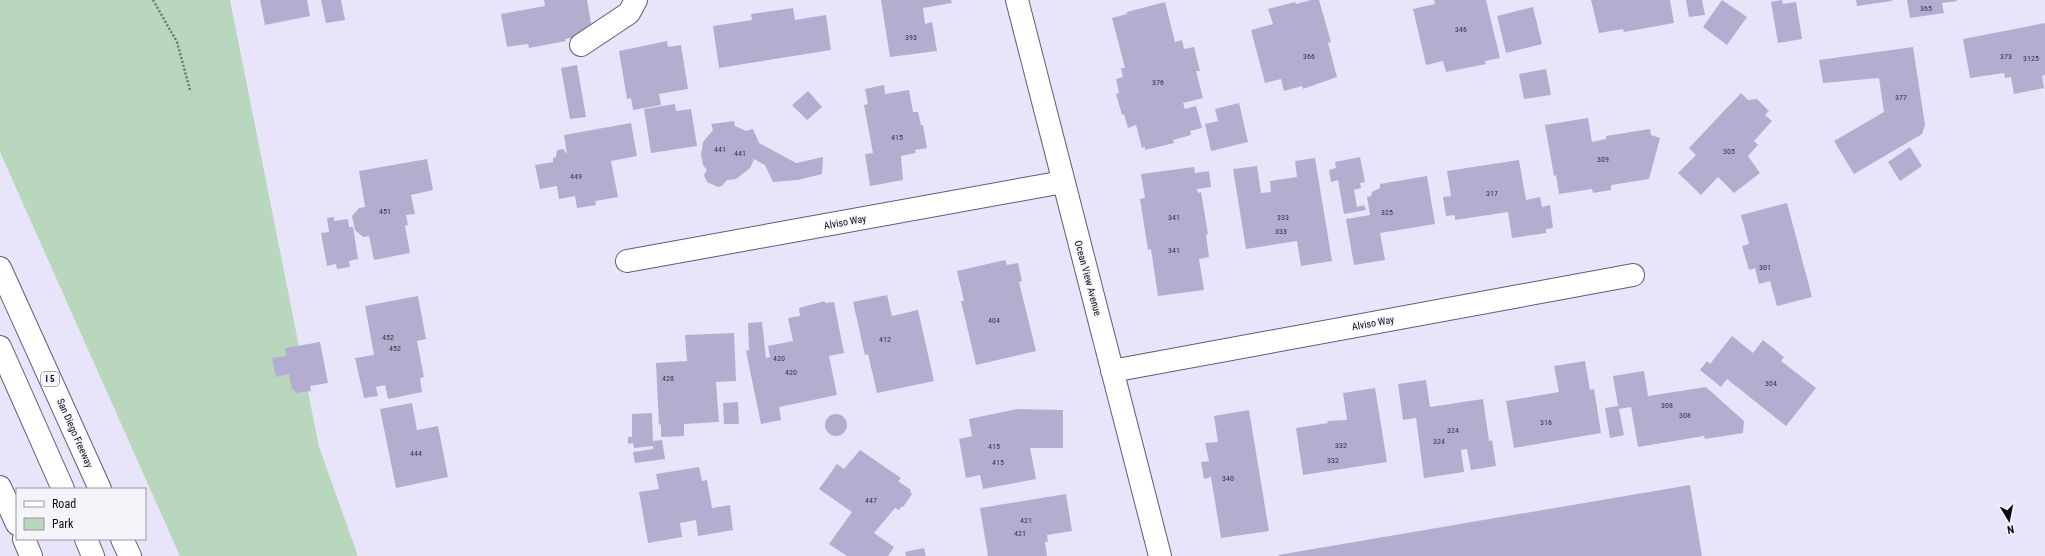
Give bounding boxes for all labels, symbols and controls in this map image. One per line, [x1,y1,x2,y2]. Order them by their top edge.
house number: 365 [1920,4,1932,13]
house number: 346 [1455,25,1467,34]
house number: 393 [905,33,917,42]
house number: 366 [1303,52,1315,61]
house number: 373 [2000,52,2012,61]
house number: 3125 [2023,54,2039,63]
house number: 376 [1152,78,1164,87]
house number: 377 [1895,93,1907,102]
house number: 415 [891,133,903,142]
house number: 441 [714,145,726,154]
house number: 305 [1723,147,1735,156]
house number: 441 [734,149,746,158]
house number: 309 [1597,155,1609,164]
house number: 449 [570,172,582,181]
house number: 317 [1486,189,1498,198]
house number: 451 [379,207,391,216]
house number: 325 [1381,208,1393,217]
street label: Alviso Way [823,213,867,231]
house number: 341 [1168,213,1180,222]
house number: 333 [1277,213,1289,222]
house number: 333 [1275,227,1287,236]
street label: Ocean View Avenue [1073,239,1103,317]
house number: 341 [1168,246,1180,255]
house number: 301 [1759,263,1771,272]
street label: Alviso Way [1351,314,1395,332]
house number: 404 [988,316,1000,325]
house number: 452 [382,333,394,342]
house number: 412 [879,335,891,344]
house number: 452 [389,344,401,353]
house number: 420 [773,354,785,363]
house number: 420 [785,368,797,377]
road number: I 5 [41,372,59,386]
house number: 428 [662,374,674,383]
house number: 304 [1765,379,1777,388]
street label: San Diego Freeway [55,397,95,469]
house number: 308 [1661,401,1673,410]
house number: 308 [1679,411,1691,420]
house number: 316 [1540,418,1552,427]
house number: 324 [1447,426,1459,435]
house number: 324 [1433,437,1445,446]
house number: 332 [1335,441,1347,450]
house number: 415 [988,442,1000,451]
house number: 444 [410,449,422,458]
house number: 332 [1327,456,1339,465]
house number: 415 [992,458,1004,467]
house number: 340 [1222,474,1234,483]
legend [16,488,146,540]
house number: 447 [865,496,877,505]
text: Road [52,497,76,511]
north arrow [1989,500,2029,540]
house number: 421 [1020,516,1032,525]
text: Park [52,517,74,531]
text: N [2006,522,2015,536]
house number: 421 [1014,529,1026,538]

